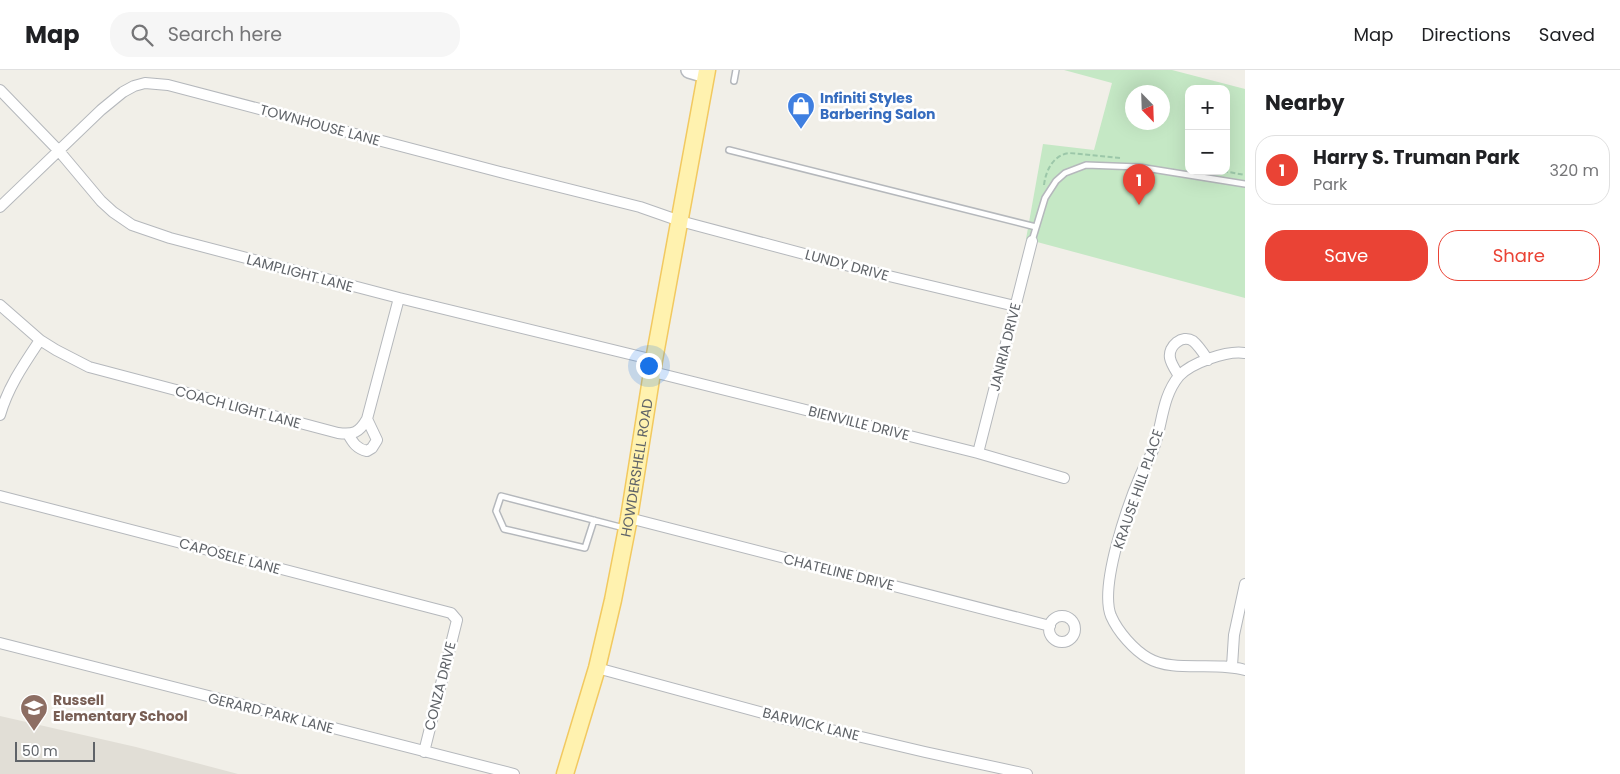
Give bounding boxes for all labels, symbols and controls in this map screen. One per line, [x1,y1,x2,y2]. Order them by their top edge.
search box [110,12,460,57]
text: Map [25,18,80,51]
icon: search [128,21,156,49]
text: Search here [168,21,282,48]
text: Map [1354,22,1393,47]
text: Directions [1421,22,1511,47]
text: Saved [1539,22,1595,47]
north arrow [1125,85,1170,130]
map controls [1185,85,1230,175]
button: + [1185,85,1230,130]
place label: Infiniti Styles Barbering Salon [820,88,936,124]
text: Nearby [1265,88,1345,117]
shop icon: Infiniti Styles Barbering Salon [786,91,816,130]
street label: TOWNHOUSE LANE [258,99,382,151]
button: − [1185,130,1230,175]
text: Harry S. Truman Park [1313,144,1520,171]
text: 1 [1279,159,1285,182]
text: 320 m [1550,159,1599,182]
pin: 1 [1123,164,1155,205]
text: Park [1313,173,1347,196]
button: Save [1265,230,1428,281]
button: Share [1438,230,1600,281]
street label: LUNDY DRIVE [803,244,891,286]
street label: LAMPLIGHT LANE [245,249,355,297]
street label: JANRIA DRIVE [984,301,1026,393]
your location [636,353,662,379]
street label: COACH LIGHT LANE [173,381,303,433]
street label: HOWDERSHELL ROAD [616,397,658,539]
street label: BIENVILLE DRIVE [806,401,912,445]
street label: KRAUSE HILL PLACE [1108,426,1168,552]
street label: CAPOSELE LANE [177,533,283,579]
street label: CHATELINE DRIVE [782,549,896,595]
street label: CONZA DRIVE [419,639,461,733]
street label: GERARD PARK LANE [206,688,336,738]
place label: Russell Elementary School [53,690,188,726]
school or university icon: Russell Elementary School [19,693,49,732]
street label: BARWICK LANE [761,702,861,746]
scale bar [15,739,95,762]
text: 50 m [22,741,58,761]

